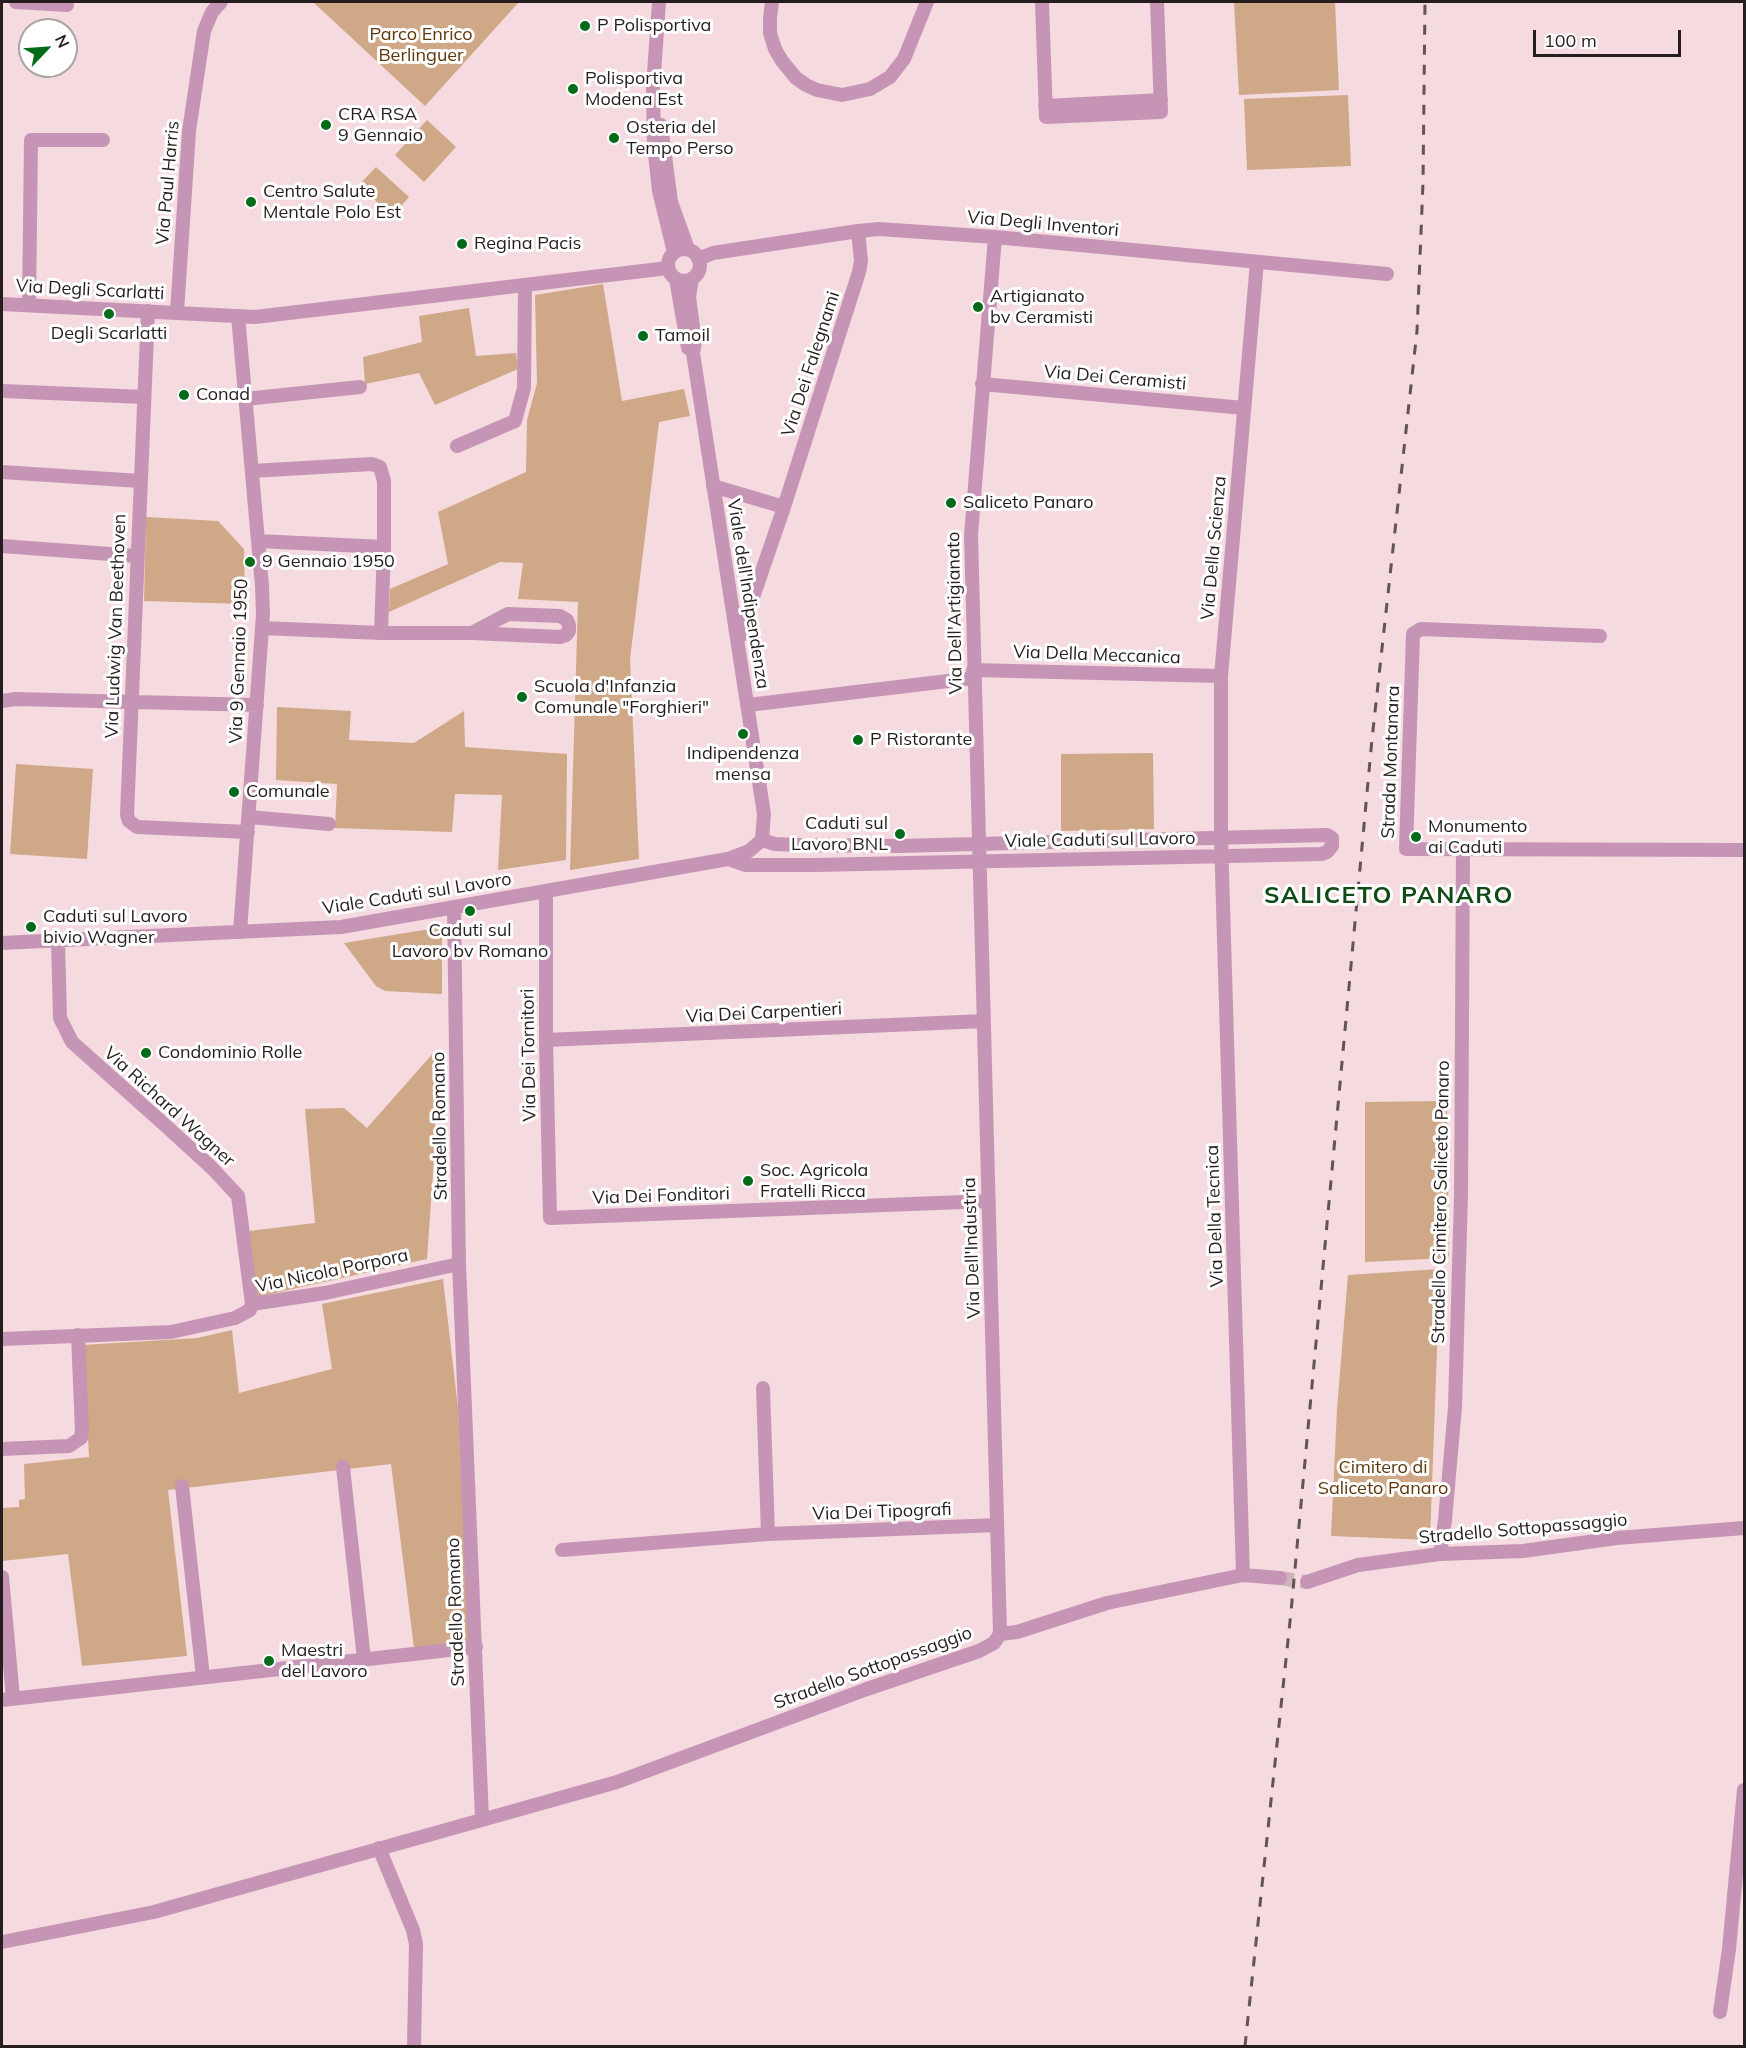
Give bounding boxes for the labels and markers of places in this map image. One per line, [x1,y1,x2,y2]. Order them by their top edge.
place label: P Polisportiva [597,15,711,37]
marker: P Polisportiva [578,19,592,33]
place label: Polisportiva Modena Est [585,68,683,110]
marker: Polisportiva Modena Est [566,82,580,96]
place label: CRA RSA 9 Gennaio [338,104,423,146]
place label: Osteria del Tempo Perso [626,117,734,160]
marker: CRA RSA 9 Gennaio [319,118,333,132]
marker: Osteria del Tempo Perso [607,131,621,145]
place label: Centro Salute Mentale Polo Est [263,181,401,224]
marker: Centro Salute Mentale Polo Est [244,195,258,209]
place label: Regina Pacis [474,233,581,255]
marker: Regina Pacis [455,237,469,251]
place label: Artigianato bv Ceramisti [990,286,1093,328]
marker: Artigianato bv Ceramisti [971,300,985,314]
marker: Degli Scarlatti [102,307,116,321]
place label: Degli Scarlatti [51,323,167,345]
place label: Tamoil [655,325,710,347]
marker: Tamoil [636,329,650,343]
place label: Conad [196,384,250,406]
marker: Conad [177,388,191,402]
place label: Saliceto Panaro [963,492,1093,514]
marker: Saliceto Panaro [944,496,958,510]
place label: 9 Gennaio 1950 [262,551,395,573]
marker: 9 Gennaio 1950 [243,555,257,569]
place label: Scuola d'Infanzia Comunale "Forghieri" [534,676,709,718]
marker: Scuola d'Infanzia Comunale "Forghieri" [515,690,529,704]
marker: Indipendenza mensa [736,727,750,741]
place label: P Ristorante [870,729,972,751]
marker: P Ristorante [851,733,865,747]
place label: Indipendenza mensa [687,743,799,786]
place label: Comunale [246,781,330,803]
marker: Comunale [227,785,241,799]
place label: Caduti sul Lavoro BNL [791,813,888,856]
place label: Monumento ai Caduti [1428,816,1527,858]
marker: Caduti sul Lavoro BNL [893,827,907,841]
marker: Monumento ai Caduti [1409,830,1423,844]
marker: Caduti sul Lavoro bv Romano [463,904,477,918]
place label: Caduti sul Lavoro bivio Wagner [43,906,188,948]
marker: Caduti sul Lavoro bivio Wagner [24,920,38,934]
place label: Caduti sul Lavoro bv Romano [392,920,548,962]
place label: Condominio Rolle [158,1042,302,1064]
marker: Condominio Rolle [139,1046,153,1060]
place label: Soc. Agricola Fratelli Ricca [760,1160,868,1202]
marker: Soc. Agricola Fratelli Ricca [741,1174,755,1188]
place label: Maestri del Lavoro [281,1640,367,1682]
marker: Maestri del Lavoro [262,1654,276,1668]

